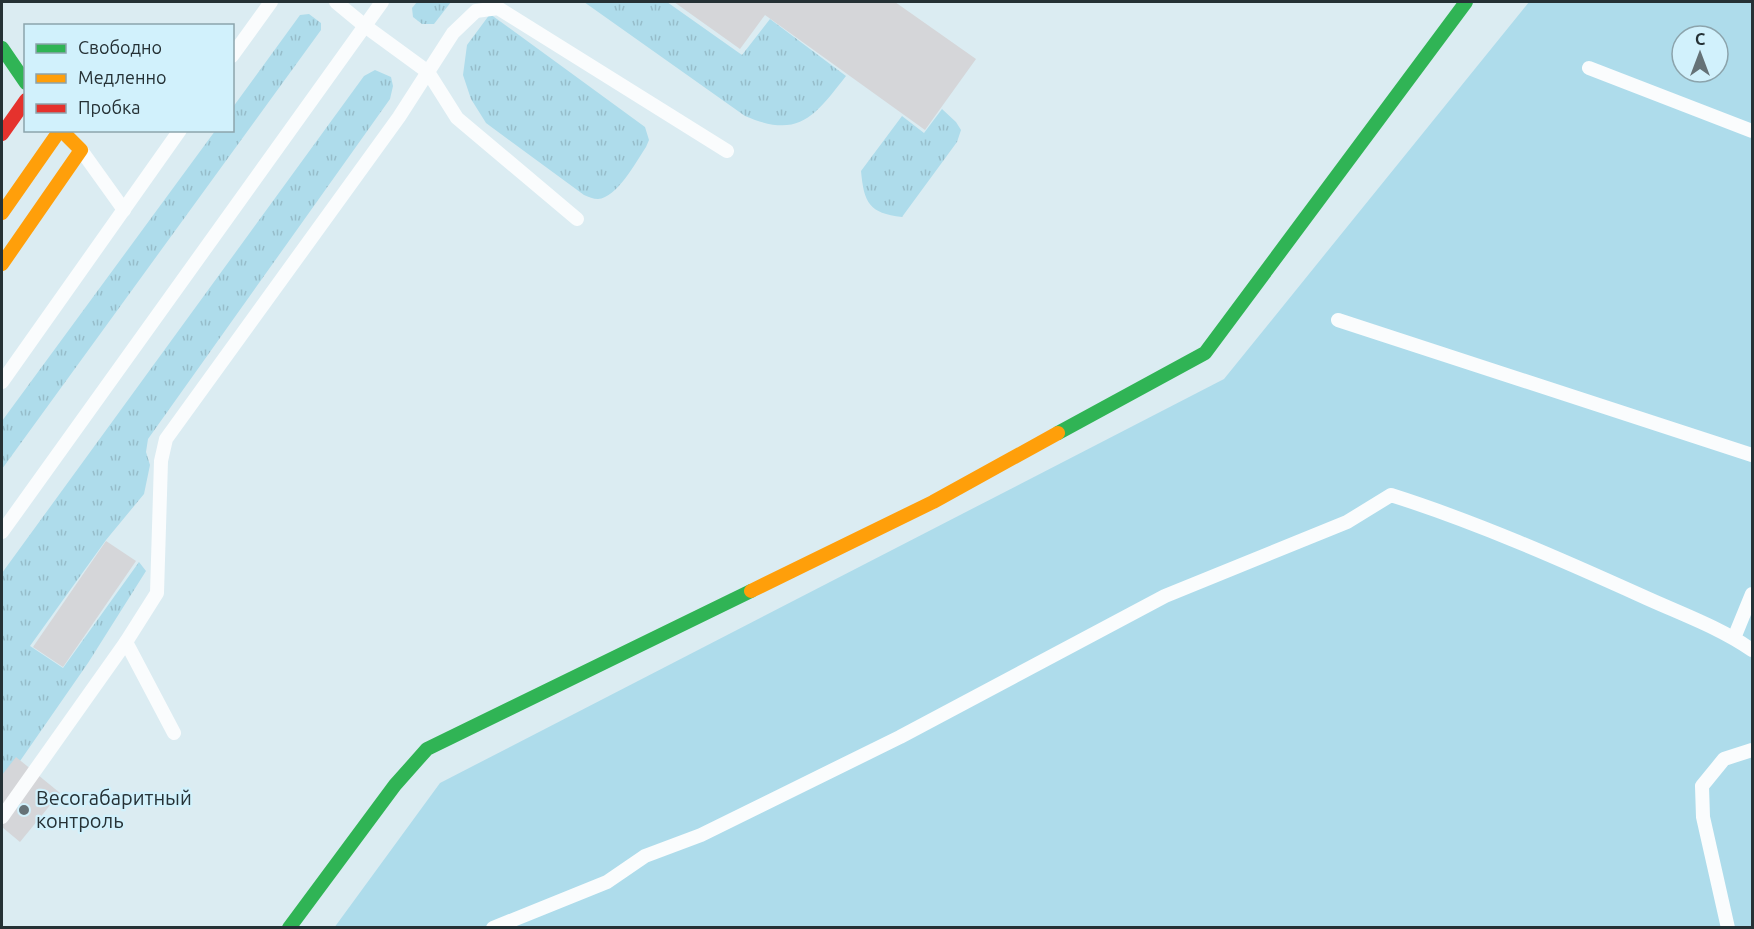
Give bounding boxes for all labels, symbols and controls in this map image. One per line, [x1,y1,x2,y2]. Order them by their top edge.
legend [24,24,234,132]
north arrow [1670,24,1730,84]
text: С [1695,30,1705,48]
text: Свободно [78,37,162,57]
text: Медленно [78,67,167,87]
text: Пробка [78,97,141,117]
place label: Весогабаритный контроль [36,786,192,832]
marker: Весогабаритный контроль [17,803,31,817]

